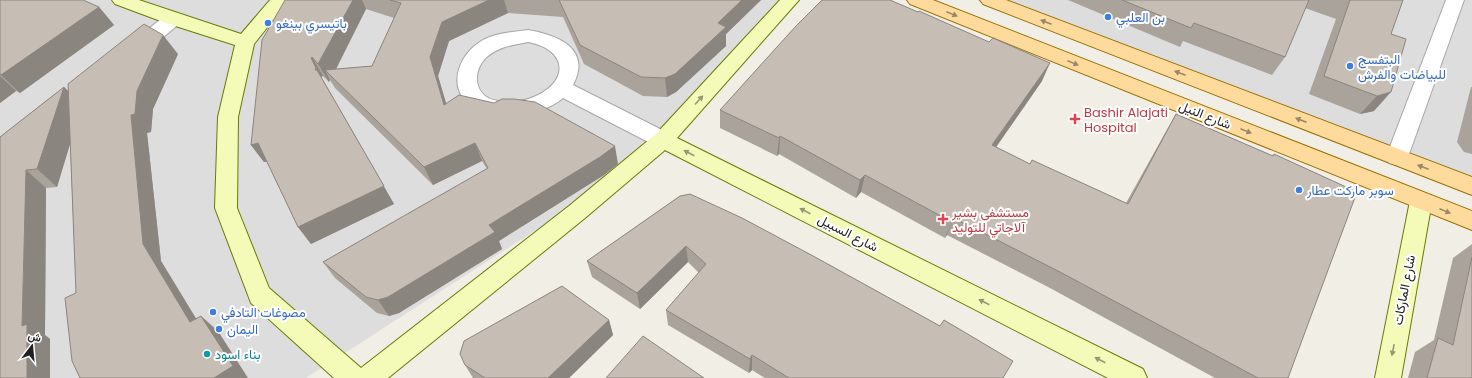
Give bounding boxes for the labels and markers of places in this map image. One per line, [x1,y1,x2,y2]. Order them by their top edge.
place label: بن العلبي [1116,8,1165,28]
marker: بن العلبي [1103,12,1113,22]
place label: باتيسري بينغو [276,14,347,34]
marker: باتيسري بينغو [263,18,273,28]
place label: البتفسج للبياضات والفرش [1358,50,1446,84]
marker: البتفسج للبياضات والفرش [1345,61,1355,71]
place label: Bashir Alajati Hospital [1084,103,1168,137]
marker: Bashir Alajati Hospital [1069,113,1081,125]
place label: سوبر ماركت عطار [1306,181,1394,200]
marker: سوبر ماركت عطار [1294,185,1304,195]
place label: مستشفى بشير آلاجاتي للتوليد [951,203,1029,238]
marker: مستشفى بشير آلاجاتي للتوليد [937,213,949,225]
place label: مصوغات التادفي [221,303,306,323]
marker: مصوغات التادفي [208,307,218,317]
place label: اليمان [227,320,258,339]
marker: اليمان [214,324,224,334]
place label: بناء اسود [215,345,261,364]
marker: بناء اسود [202,349,212,359]

